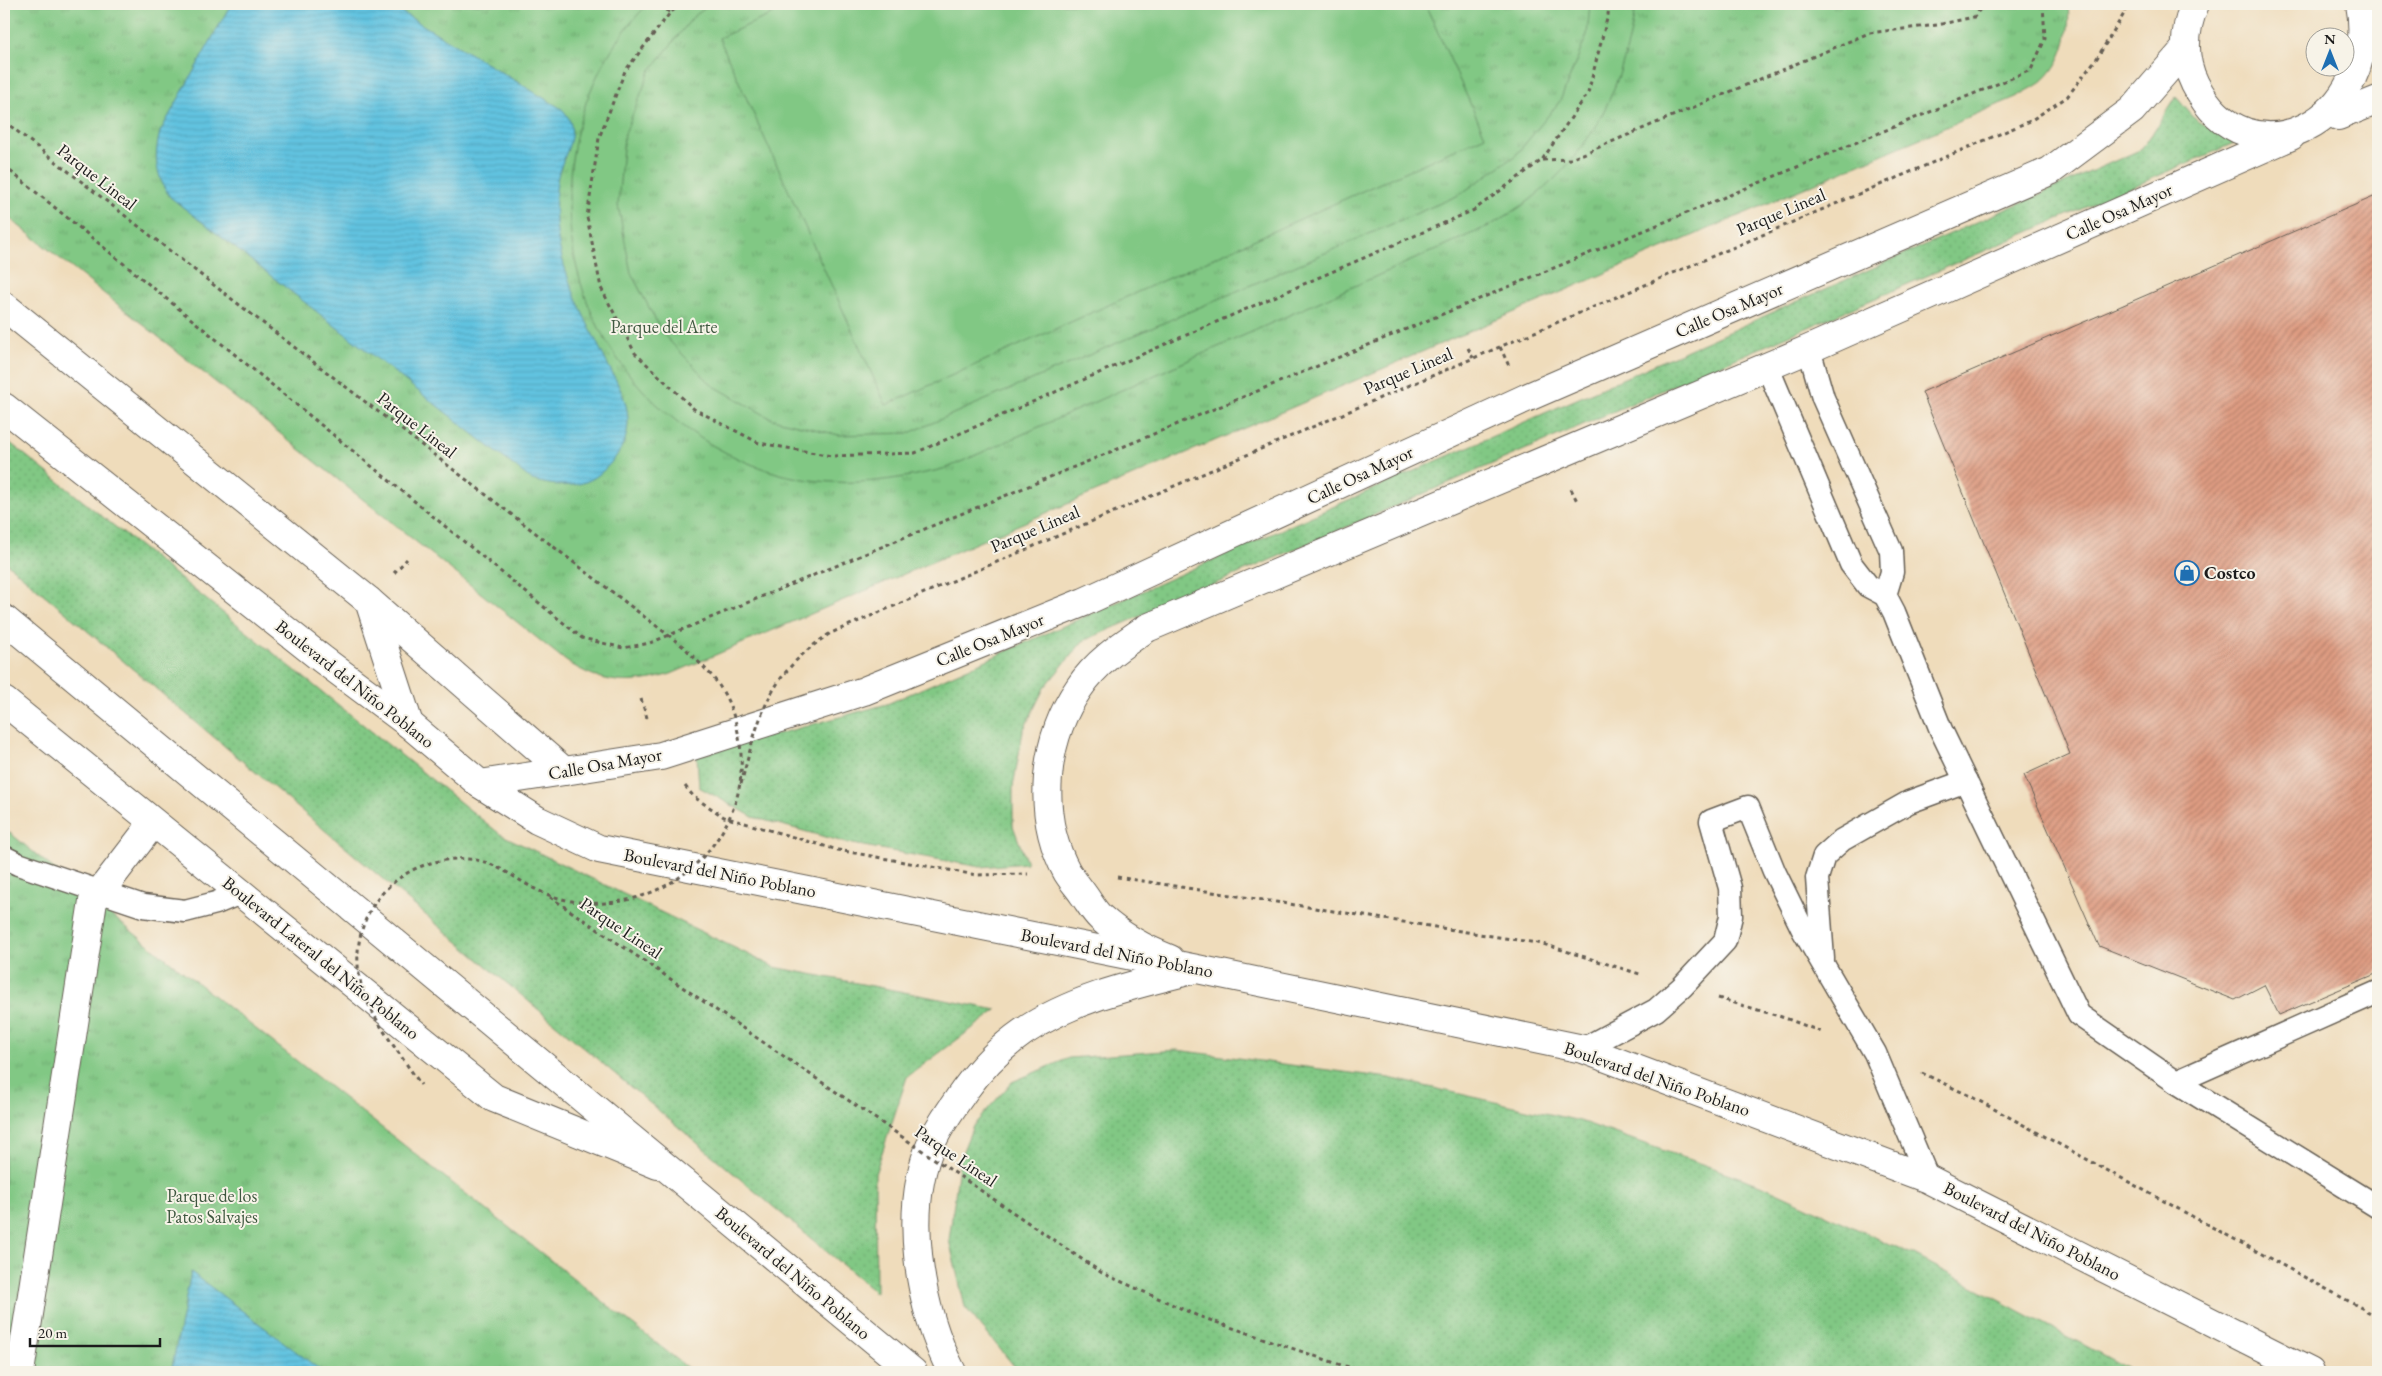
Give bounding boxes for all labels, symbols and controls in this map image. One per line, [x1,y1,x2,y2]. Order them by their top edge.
north arrow [2304,28,2354,78]
text: N [2324,30,2336,48]
street label: Parque Lineal [53,138,142,215]
street label: Calle Osa Mayor [2062,178,2176,245]
street label: Parque Lineal [1733,182,1829,241]
street label: Calle Osa Mayor [1671,277,1786,343]
park label: Parque del Arte [611,315,717,338]
street label: Parque Lineal [1360,341,1456,400]
street label: Parque Lineal [373,386,462,463]
street label: Calle Osa Mayor [1303,440,1417,509]
street label: Parque Lineal [987,499,1083,558]
shop icon: Costco [2174,560,2200,586]
place label: Costco [2204,561,2255,584]
street label: Calle Osa Mayor [932,607,1047,672]
street label: Boulevard del Niño Poblano [271,614,439,753]
street label: Calle Osa Mayor [546,742,663,785]
street label: Boulevard del Niño Poblano [622,843,818,902]
street label: Boulevard Lateral del Niño Poblano [218,871,425,1044]
street label: Parque Lineal [576,892,667,964]
street label: Boulevard del Niño Poblano [1019,923,1215,982]
street label: Boulevard del Niño Poblano [1561,1036,1753,1121]
street label: Parque Lineal [911,1120,1002,1192]
street label: Boulevard del Niño Poblano [1940,1176,2125,1285]
park label: Parque de los Patos Salvajes [166,1184,258,1228]
street label: Boulevard del Niño Poblano [711,1201,876,1344]
scale bar [30,1316,160,1348]
text: 20 m [38,1323,67,1342]

